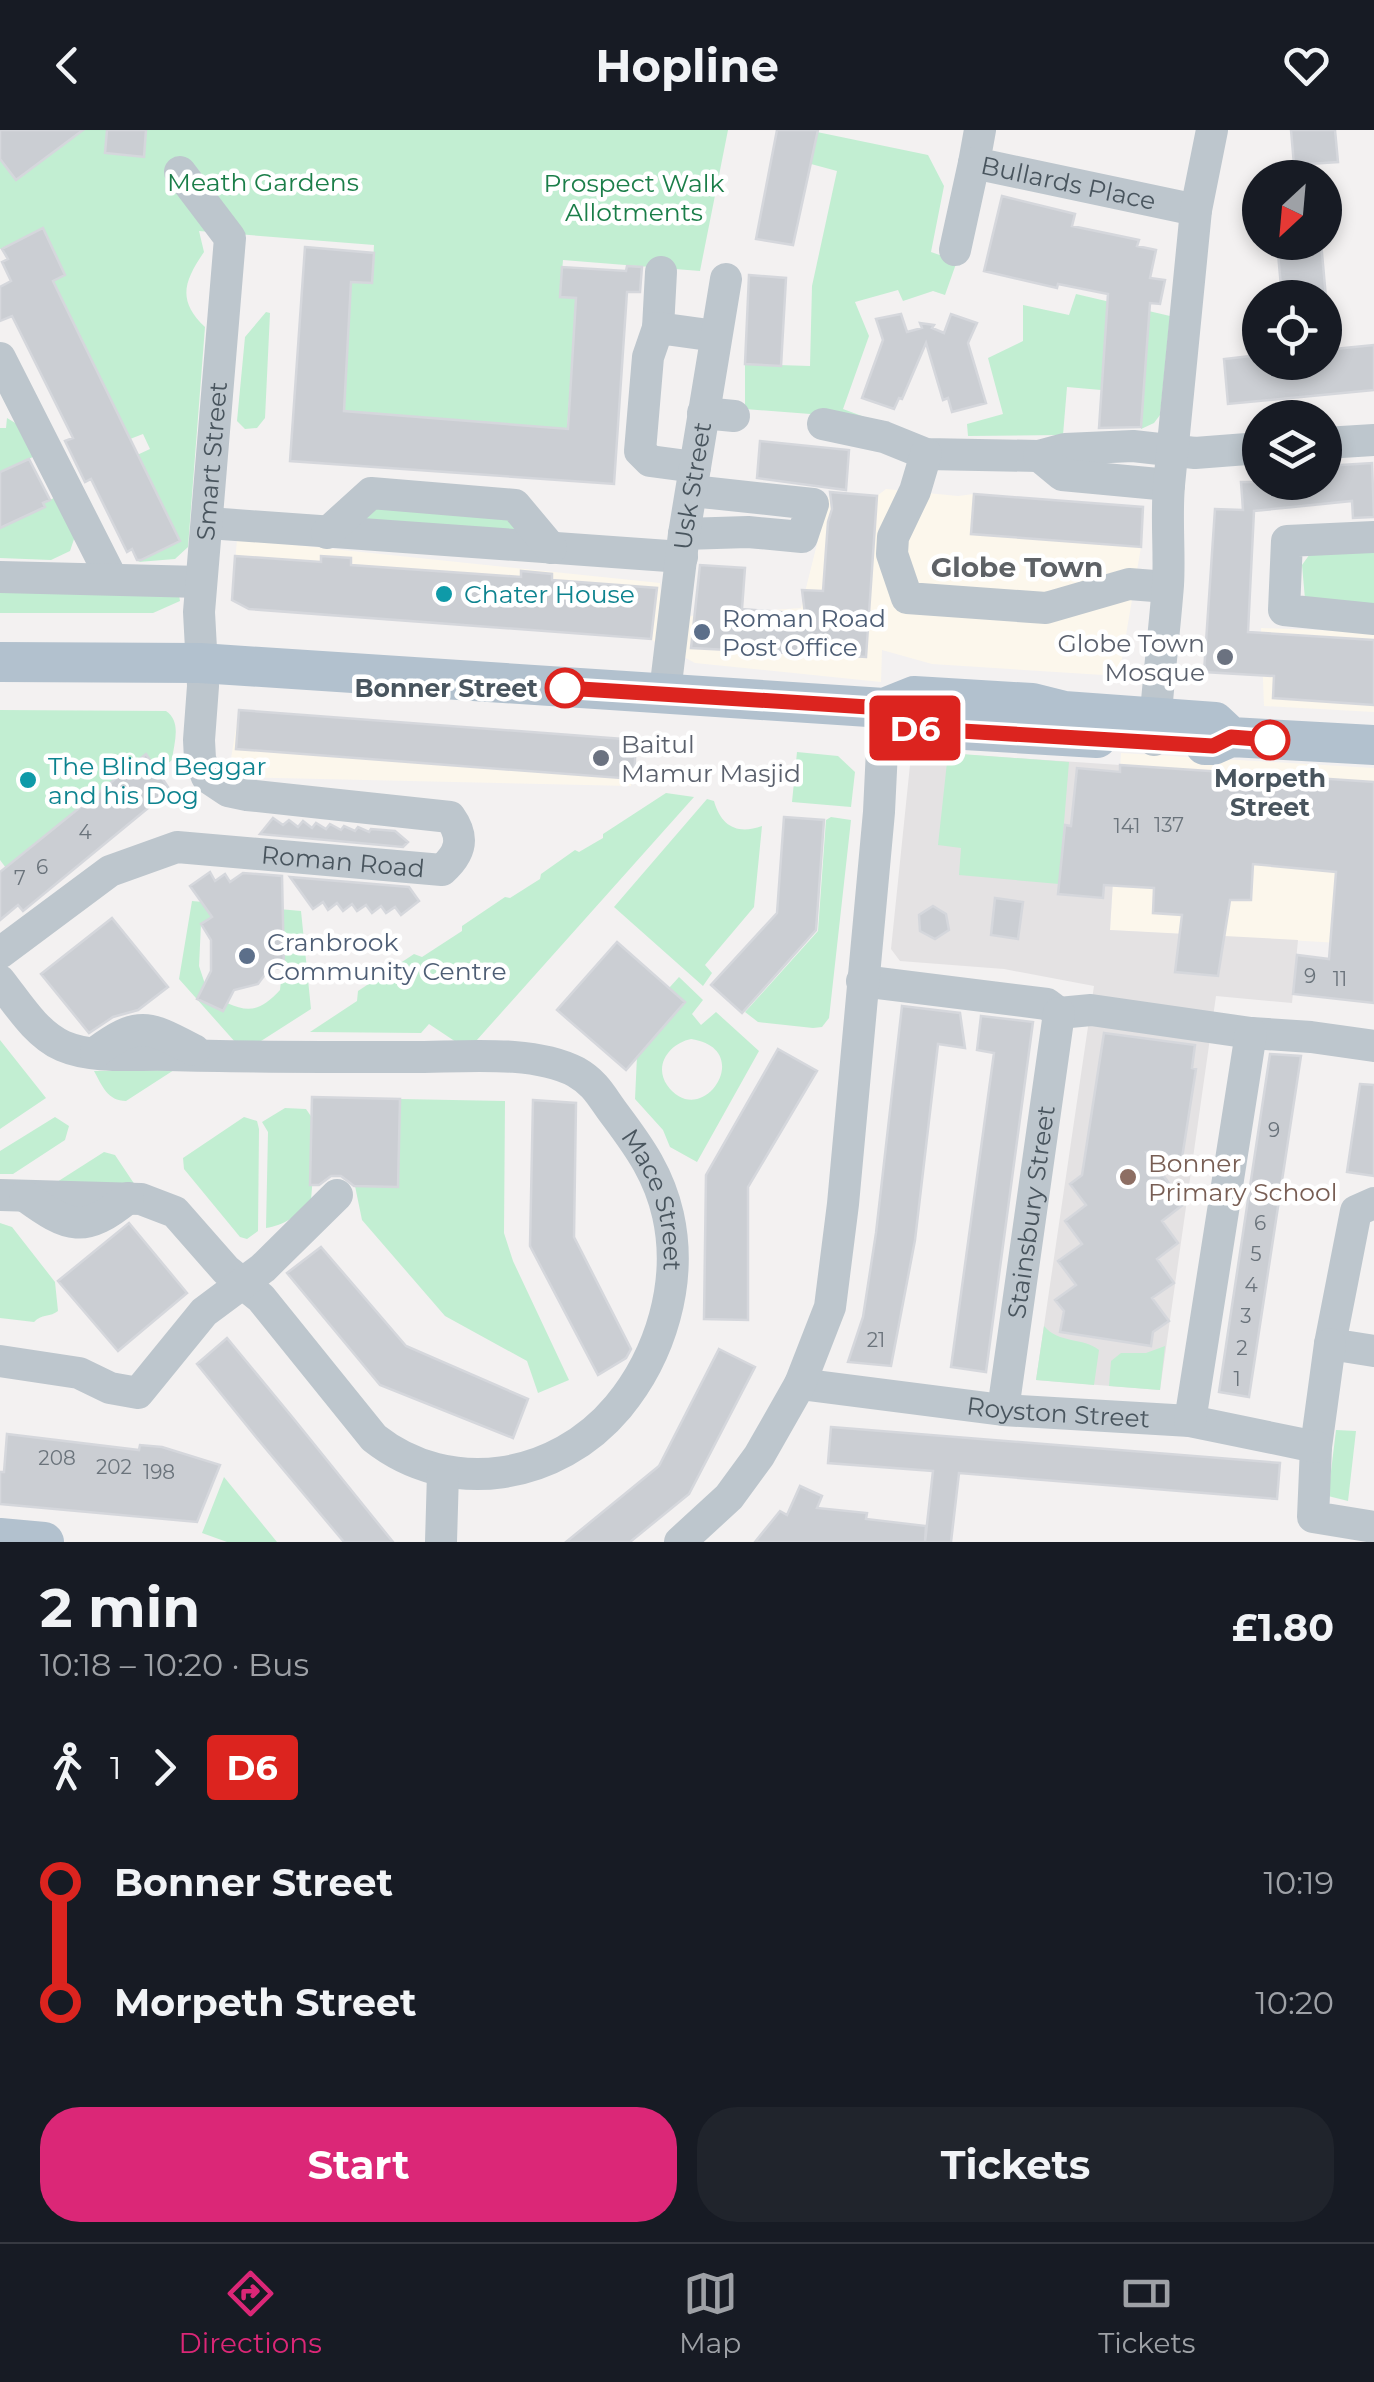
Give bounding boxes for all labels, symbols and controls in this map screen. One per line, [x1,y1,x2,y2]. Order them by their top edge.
icon: back [40,38,95,93]
text: Hopline [595,38,779,93]
icon: heart [1279,38,1334,93]
street label: Bullards Place [978,150,1158,216]
north arrow [1242,160,1342,260]
map controls [1242,160,1342,500]
park label: Meath Gardens [167,167,359,197]
park label: Prospect Walk Allotments [544,168,724,227]
button: locate [1242,280,1342,380]
street label: Smart Street [190,380,233,542]
button: layers [1242,400,1342,500]
street label: Usk Street [667,420,717,551]
district label: Globe Town [931,550,1103,584]
place label: Chater House [464,579,635,609]
marker: Chater House [433,583,455,605]
place label: Roman Road Post Office [722,603,886,662]
marker: Roman Road Post Office [691,621,713,643]
place label: Globe Town Mosque [1058,628,1205,687]
marker: Globe Town Mosque [1214,646,1236,668]
marker: Bonner Street [546,669,584,707]
place label: Bonner Street [354,673,538,703]
line badge: D6 [870,696,960,760]
text: D6 [889,707,941,750]
marker: Morpeth Street [1251,721,1289,759]
place label: Baitul Mamur Masjid [621,729,801,788]
marker: Baitul Mamur Masjid [590,747,612,769]
place label: The Blind Beggar and his Dog [48,751,267,810]
place label: Morpeth Street [1214,763,1326,822]
marker: The Blind Beggar and his Dog [17,769,39,791]
house number: 137 [1154,813,1184,837]
house number: 141 [1113,814,1141,838]
house number: 4 [78,820,92,844]
street label: Roman Road [260,839,426,883]
house number: 6 [36,855,48,879]
house number: 7 [14,866,26,890]
place label: Cranbrook Community Centre [267,927,507,986]
marker: Cranbrook Community Centre [236,945,258,967]
house number: 9 [1304,964,1316,988]
house number: 11 [1333,967,1347,991]
street label: Stainsbury Street [1001,1103,1061,1321]
house number: 9 [1268,1118,1280,1142]
street label: Mace Street [615,1123,688,1271]
place label: Bonner Primary School [1148,1148,1337,1207]
marker: Bonner Primary School [1117,1166,1139,1188]
house number: 6 [1254,1211,1266,1235]
house number: 5 [1250,1242,1262,1266]
house number: 4 [1244,1273,1258,1297]
house number: 3 [1240,1304,1252,1328]
house number: 21 [867,1328,885,1352]
house number: 2 [1236,1336,1248,1360]
house number: 1 [1233,1367,1241,1391]
street label: Royston Street [965,1390,1151,1434]
house number: 208 [38,1446,76,1470]
house number: 202 [96,1455,132,1479]
house number: 198 [143,1460,175,1484]
text: 2 min [40,1574,200,1641]
text: £1.80 [1232,1604,1334,1651]
text: 10:18 – 10:20 · Bus [40,1645,309,1684]
icon: walk [40,1740,95,1795]
icon: forward [137,1740,192,1795]
text: D6 [227,1746,278,1789]
text: 1 [110,1748,122,1787]
text: Bonner Street [114,1859,393,1906]
text: 10:19 [1263,1863,1334,1902]
text: Morpeth Street [114,1979,416,2026]
text: 10:20 [1255,1983,1334,2022]
button: Start [40,2107,677,2222]
button: Tickets [697,2107,1334,2222]
tab: Directions [179,2266,322,2360]
tab: Map [679,2266,741,2360]
tab: Tickets [1098,2266,1195,2360]

